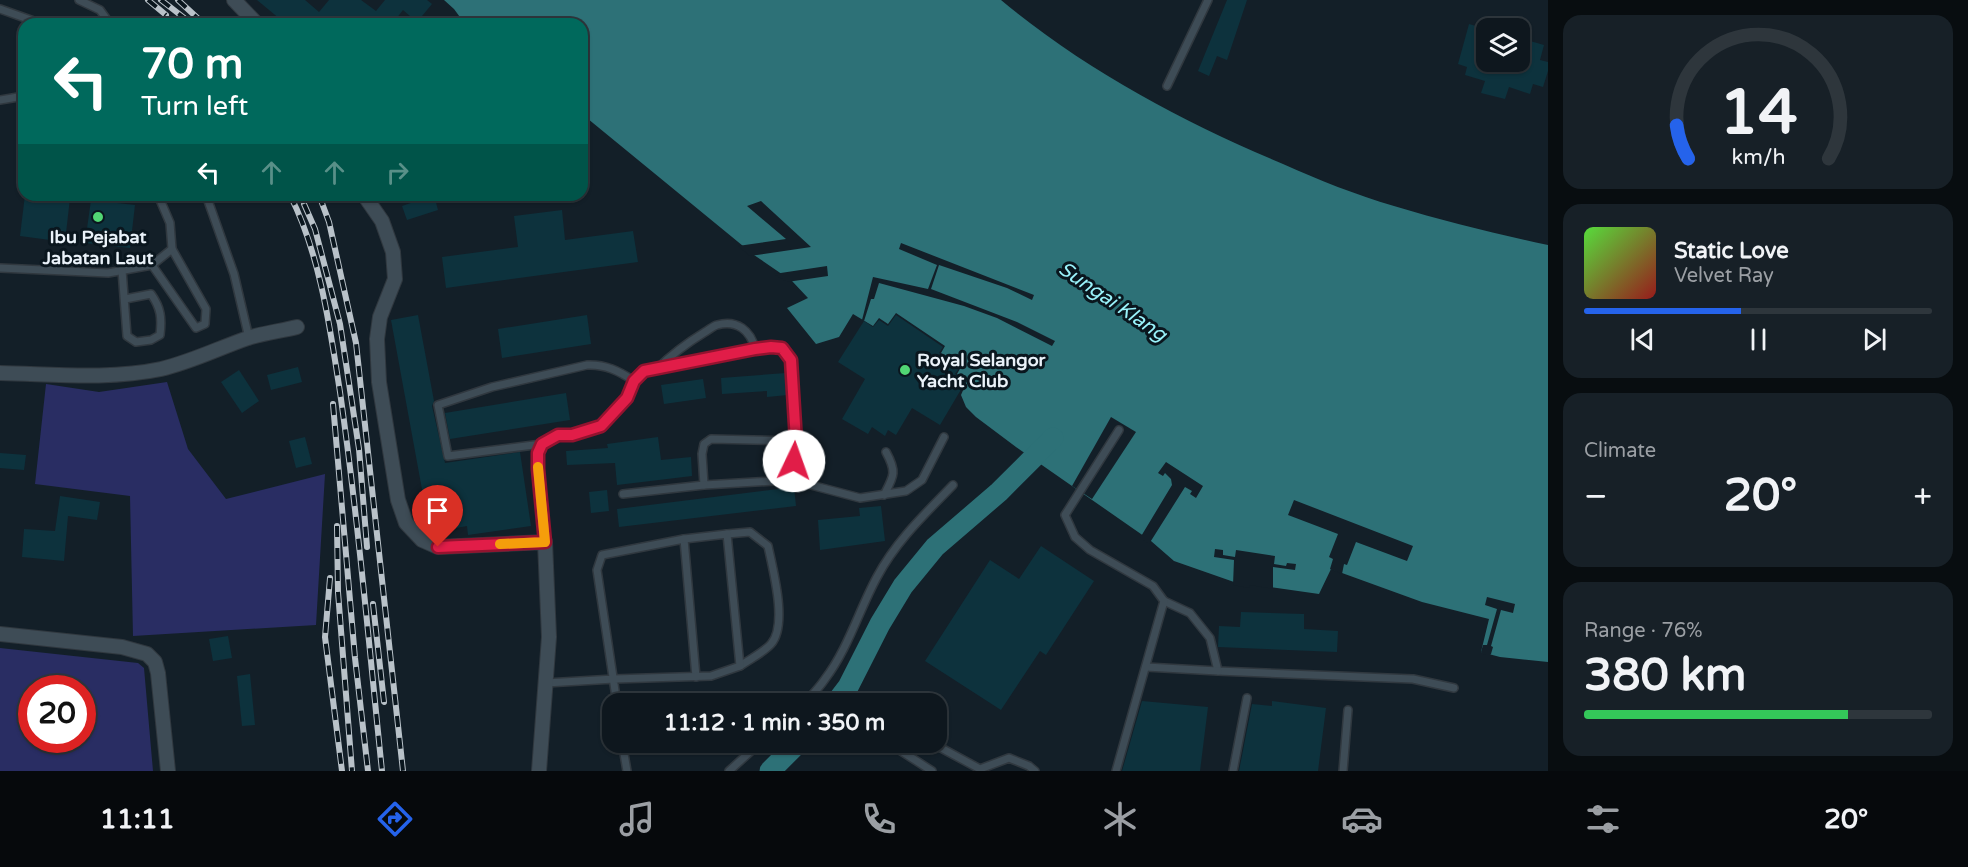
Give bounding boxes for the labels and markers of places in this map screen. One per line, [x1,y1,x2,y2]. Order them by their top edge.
marker: Ibu Pejabat Jabatan Laut [91,210,105,224]
place label: Ibu Pejabat Jabatan Laut [42,226,153,269]
place label: Royal Selangor Yacht Club [917,349,1047,392]
marker: Royal Selangor Yacht Club [898,363,912,377]
pin [412,485,463,547]

